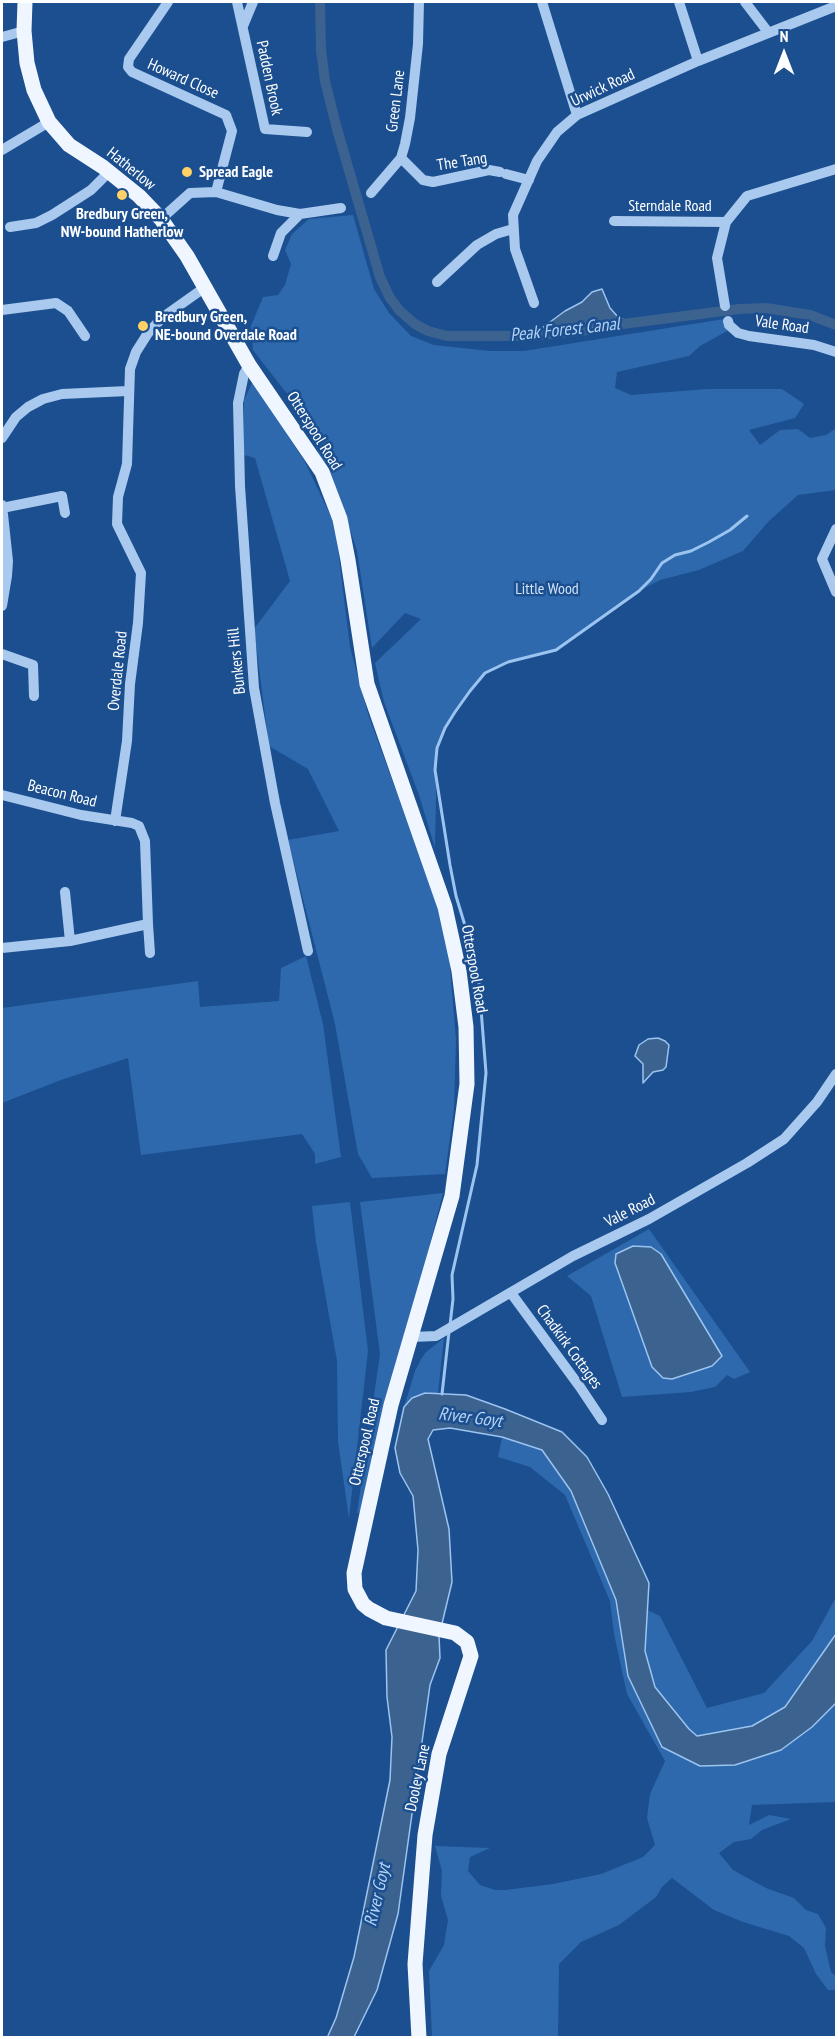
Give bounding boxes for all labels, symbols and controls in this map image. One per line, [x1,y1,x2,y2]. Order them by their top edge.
north arrow [754,24,814,84]
text: N [780,26,788,46]
street label: Padden Brook [252,39,286,117]
street label: Howard Close [144,55,222,103]
street label: Urwick Road [568,65,638,111]
street label: Green Lane [383,69,409,133]
street label: Hatherlow [103,143,159,195]
street label: The Tang [436,149,488,175]
place label: Spread Eagle [199,162,273,182]
marker: Spread Eagle [180,165,194,179]
marker: Bredbury Green, NW-bound Hatherlow [115,188,129,202]
street label: Sterndale Road [628,196,712,216]
place label: Bredbury Green, NW-bound Hatherlow [61,204,183,242]
place label: Bredbury Green, NE-bound Overdale Road [155,307,297,345]
street label: Vale Road [754,312,810,338]
water label: Peak Forest Canal [509,314,621,346]
marker: Bredbury Green, NE-bound Overdale Road [136,319,150,333]
street label: Otterspool Road [282,388,346,474]
park label: Little Wood [515,579,579,599]
street label: Bunkers Hill [224,627,250,695]
street label: Overdale Road [104,630,132,712]
street label: Beacon Road [25,776,99,812]
street label: Otterspool Road [457,923,491,1015]
street label: Vale Road [602,1190,658,1232]
street label: Chadkirk Cottages [532,1301,606,1393]
street label: Otterspool Road [346,1396,384,1488]
water label: River Goyt [437,1403,503,1433]
street label: Dooley Lane [402,1743,434,1813]
water label: River Goyt [360,1861,396,1929]

